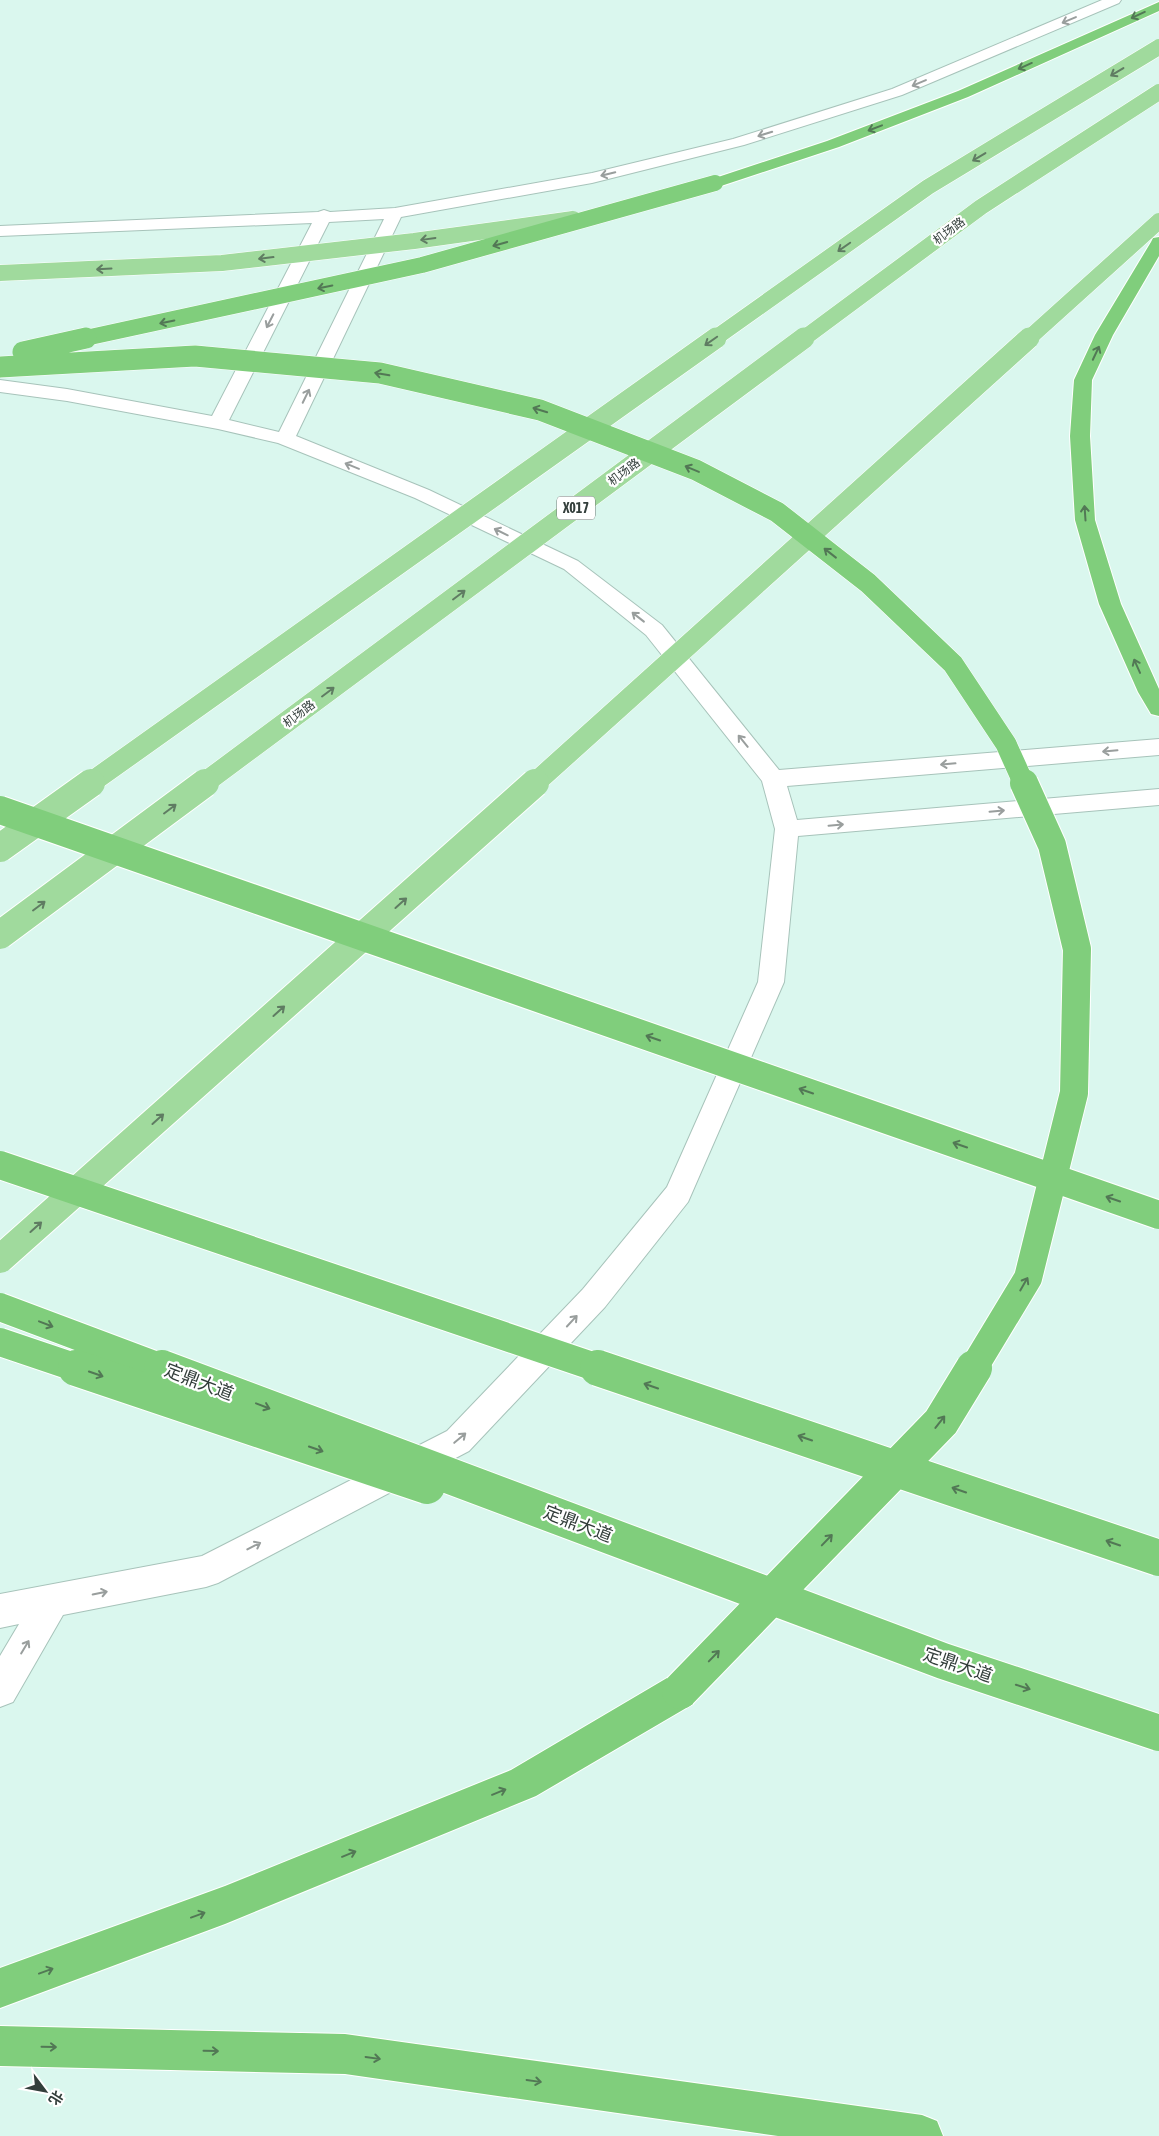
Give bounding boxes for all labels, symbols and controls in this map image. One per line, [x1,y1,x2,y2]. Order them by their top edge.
one-way arrow [1131,11,1146,21]
one-way arrow [1062,15,1077,25]
one-way arrow [1018,62,1033,71]
one-way arrow [1111,68,1125,78]
one-way arrow [912,79,927,88]
one-way arrow [868,124,883,133]
one-way arrow [757,129,773,139]
one-way arrow [972,152,986,162]
one-way arrow [600,170,616,179]
street label: 机场路 [930,215,968,247]
one-way arrow [420,235,436,245]
one-way arrow [493,239,509,249]
one-way arrow [837,242,851,252]
one-way arrow [259,253,275,263]
one-way arrow [96,265,112,274]
one-way arrow [318,283,334,292]
one-way arrow [265,313,275,328]
one-way arrow [159,318,175,327]
one-way arrow [705,336,719,347]
one-way arrow [1091,346,1101,361]
one-way arrow [375,368,391,378]
one-way arrow [301,388,311,403]
one-way arrow [533,405,549,415]
street label: 机场路 [605,456,643,488]
one-way arrow [345,461,360,470]
one-way arrow [685,463,700,473]
road number: X017 [557,496,595,520]
one-way arrow [1080,505,1089,521]
one-way arrow [494,526,509,536]
one-way arrow [824,548,837,559]
one-way arrow [452,590,466,600]
one-way arrow [632,612,645,623]
one-way arrow [1132,659,1141,674]
one-way arrow [321,686,334,697]
street label: 机场路 [280,698,318,730]
one-way arrow [737,735,748,748]
one-way arrow [1103,746,1119,755]
one-way arrow [941,759,957,769]
one-way arrow [163,804,177,814]
one-way arrow [989,806,1005,816]
one-way arrow [827,820,843,829]
one-way arrow [394,897,407,909]
one-way arrow [32,901,46,911]
one-way arrow [273,1005,286,1017]
one-way arrow [645,1033,661,1042]
one-way arrow [799,1086,814,1095]
one-way arrow [151,1113,164,1125]
one-way arrow [952,1140,968,1149]
one-way arrow [1105,1193,1121,1203]
one-way arrow [30,1221,43,1233]
one-way arrow [1020,1277,1030,1292]
one-way arrow [566,1315,578,1327]
one-way arrow [37,1320,53,1329]
street label: 定鼎大道 [162,1359,237,1404]
one-way arrow [88,1370,104,1380]
one-way arrow [644,1381,660,1390]
one-way arrow [255,1402,271,1411]
one-way arrow [934,1416,945,1429]
one-way arrow [453,1433,466,1444]
one-way arrow [798,1433,813,1442]
one-way arrow [308,1445,323,1454]
one-way arrow [951,1485,967,1495]
street label: 定鼎大道 [541,1501,616,1546]
one-way arrow [821,1533,833,1546]
one-way arrow [1106,1538,1121,1547]
one-way arrow [246,1541,261,1550]
one-way arrow [92,1587,108,1597]
one-way arrow [21,1641,31,1655]
street label: 定鼎大道 [921,1643,996,1686]
one-way arrow [708,1650,720,1662]
one-way arrow [1014,1683,1030,1693]
one-way arrow [491,1787,506,1797]
one-way arrow [341,1849,356,1858]
one-way arrow [190,1910,205,1919]
one-way arrow [37,1966,53,1975]
one-way arrow [40,2043,56,2052]
one-way arrow [202,2046,219,2056]
one-way arrow [365,2054,381,2064]
north arrow [20,2066,70,2116]
one-way arrow [526,2076,542,2086]
text: 北 [46,2088,67,2108]

